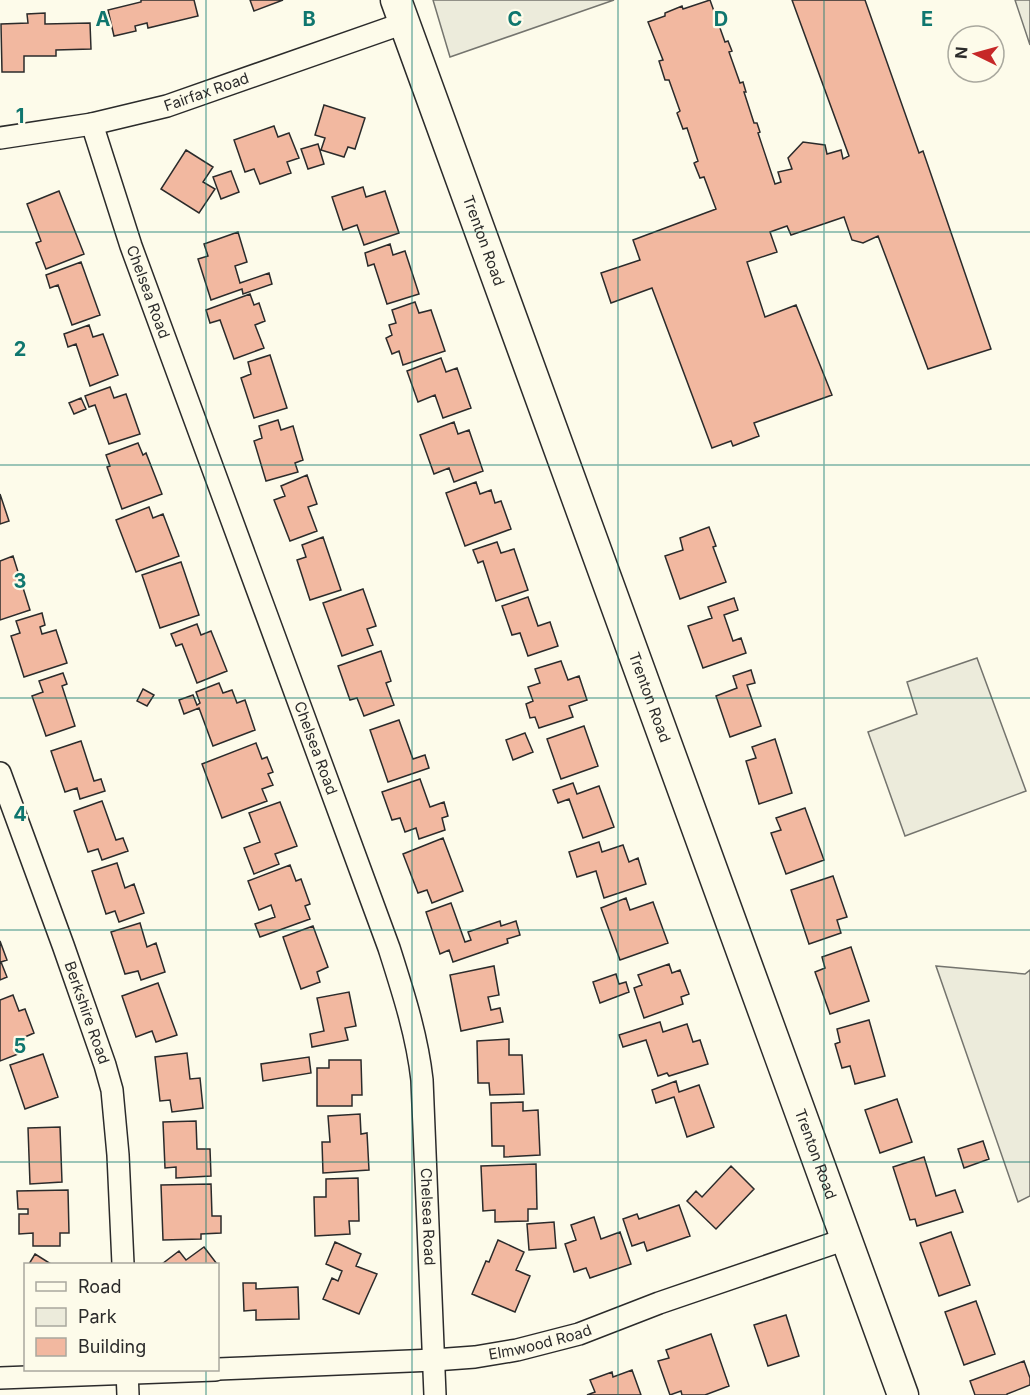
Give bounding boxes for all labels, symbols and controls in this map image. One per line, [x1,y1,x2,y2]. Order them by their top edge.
text: A [96,7,111,31]
text: B [302,7,316,31]
text: C [508,7,522,31]
text: D [714,7,728,31]
text: E [921,7,933,31]
north arrow [946,24,1006,84]
text: N [951,46,972,60]
street label: Fairfax Road [161,68,251,115]
text: 1 [16,104,24,128]
street label: Trenton Road [459,193,509,288]
street label: Chelsea Road [123,243,174,341]
text: 2 [14,337,26,361]
text: 3 [14,569,26,593]
street label: Trenton Road [625,649,675,745]
street label: Chelsea Road [290,699,342,797]
text: 4 [13,802,27,826]
street label: Berkshire Road [60,959,114,1067]
text: 5 [14,1034,26,1058]
street label: Trenton Road [791,1106,841,1202]
street label: Chelsea Road [417,1167,440,1266]
legend [24,1263,219,1371]
text: Road [78,1276,121,1297]
text: Park [78,1306,117,1327]
street label: Elmwood Road [487,1320,594,1364]
text: Building [78,1336,146,1357]

